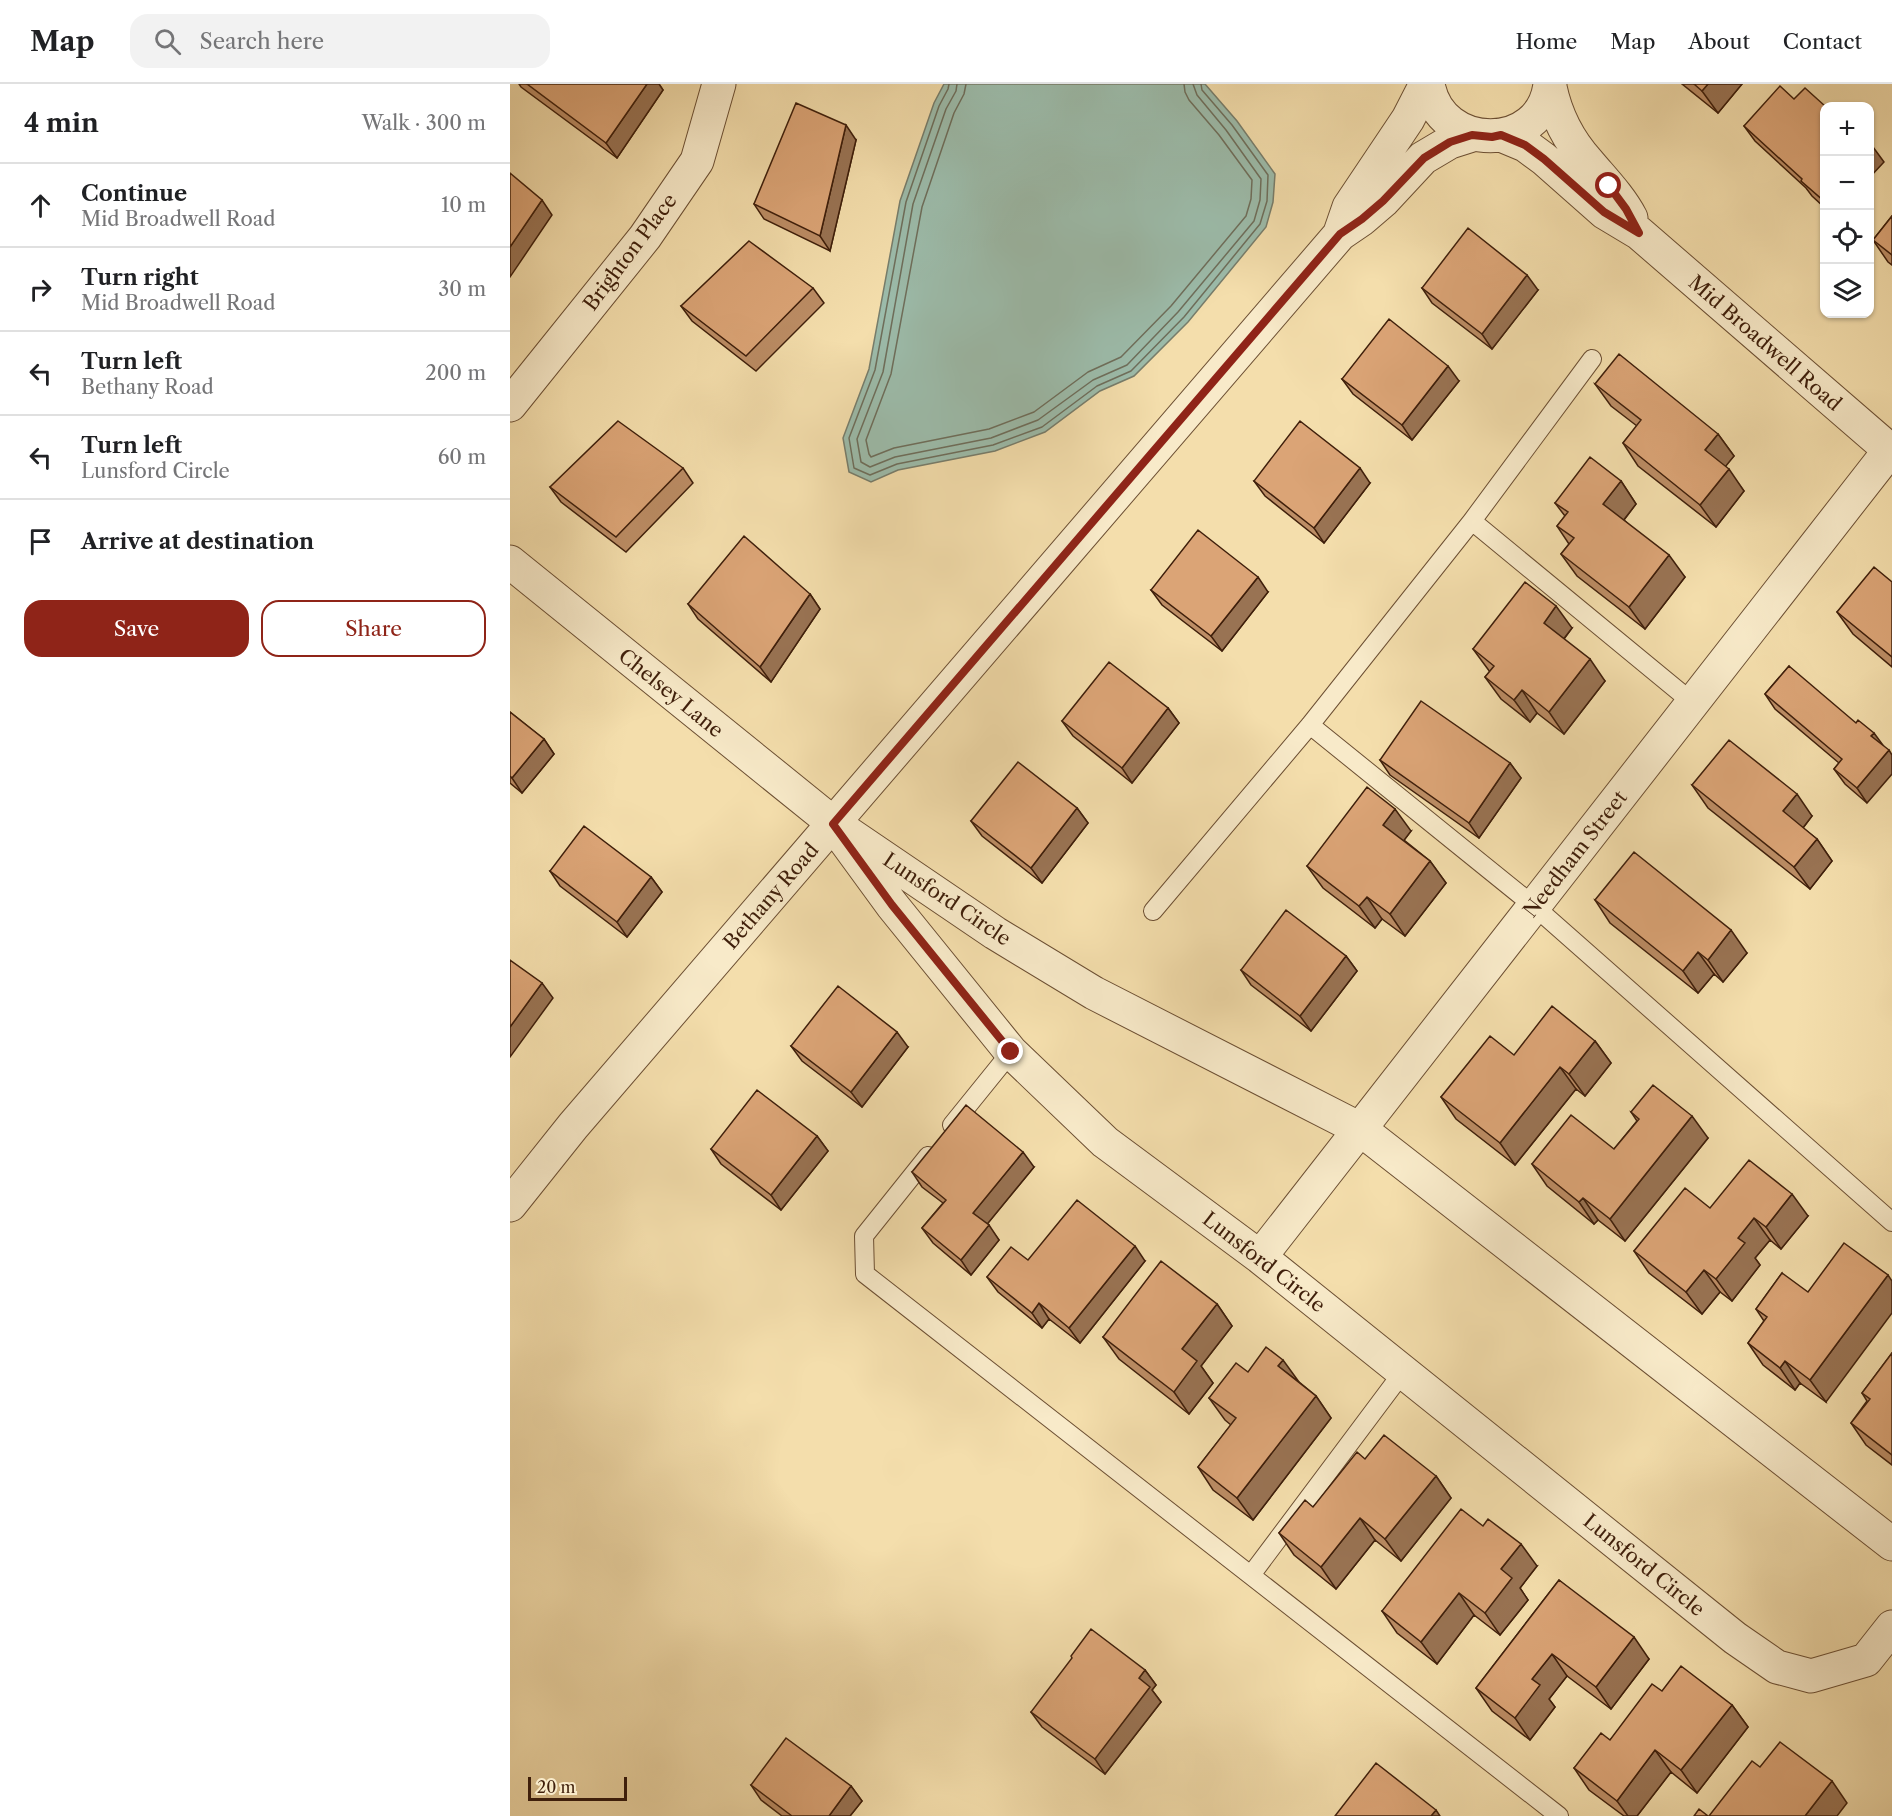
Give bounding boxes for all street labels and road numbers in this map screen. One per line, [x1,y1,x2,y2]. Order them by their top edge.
street label: Brighton Place [578,189,682,315]
street label: Mid Broadwell Road [1684,270,1846,416]
street label: Chelsey Lane [614,643,728,743]
street label: Needham Street [1518,786,1632,922]
street label: Bethany Road [718,838,824,954]
street label: Lunsford Circle [879,847,1015,951]
street label: Lunsford Circle [1198,1207,1330,1317]
street label: Lunsford Circle [1579,1509,1709,1621]

